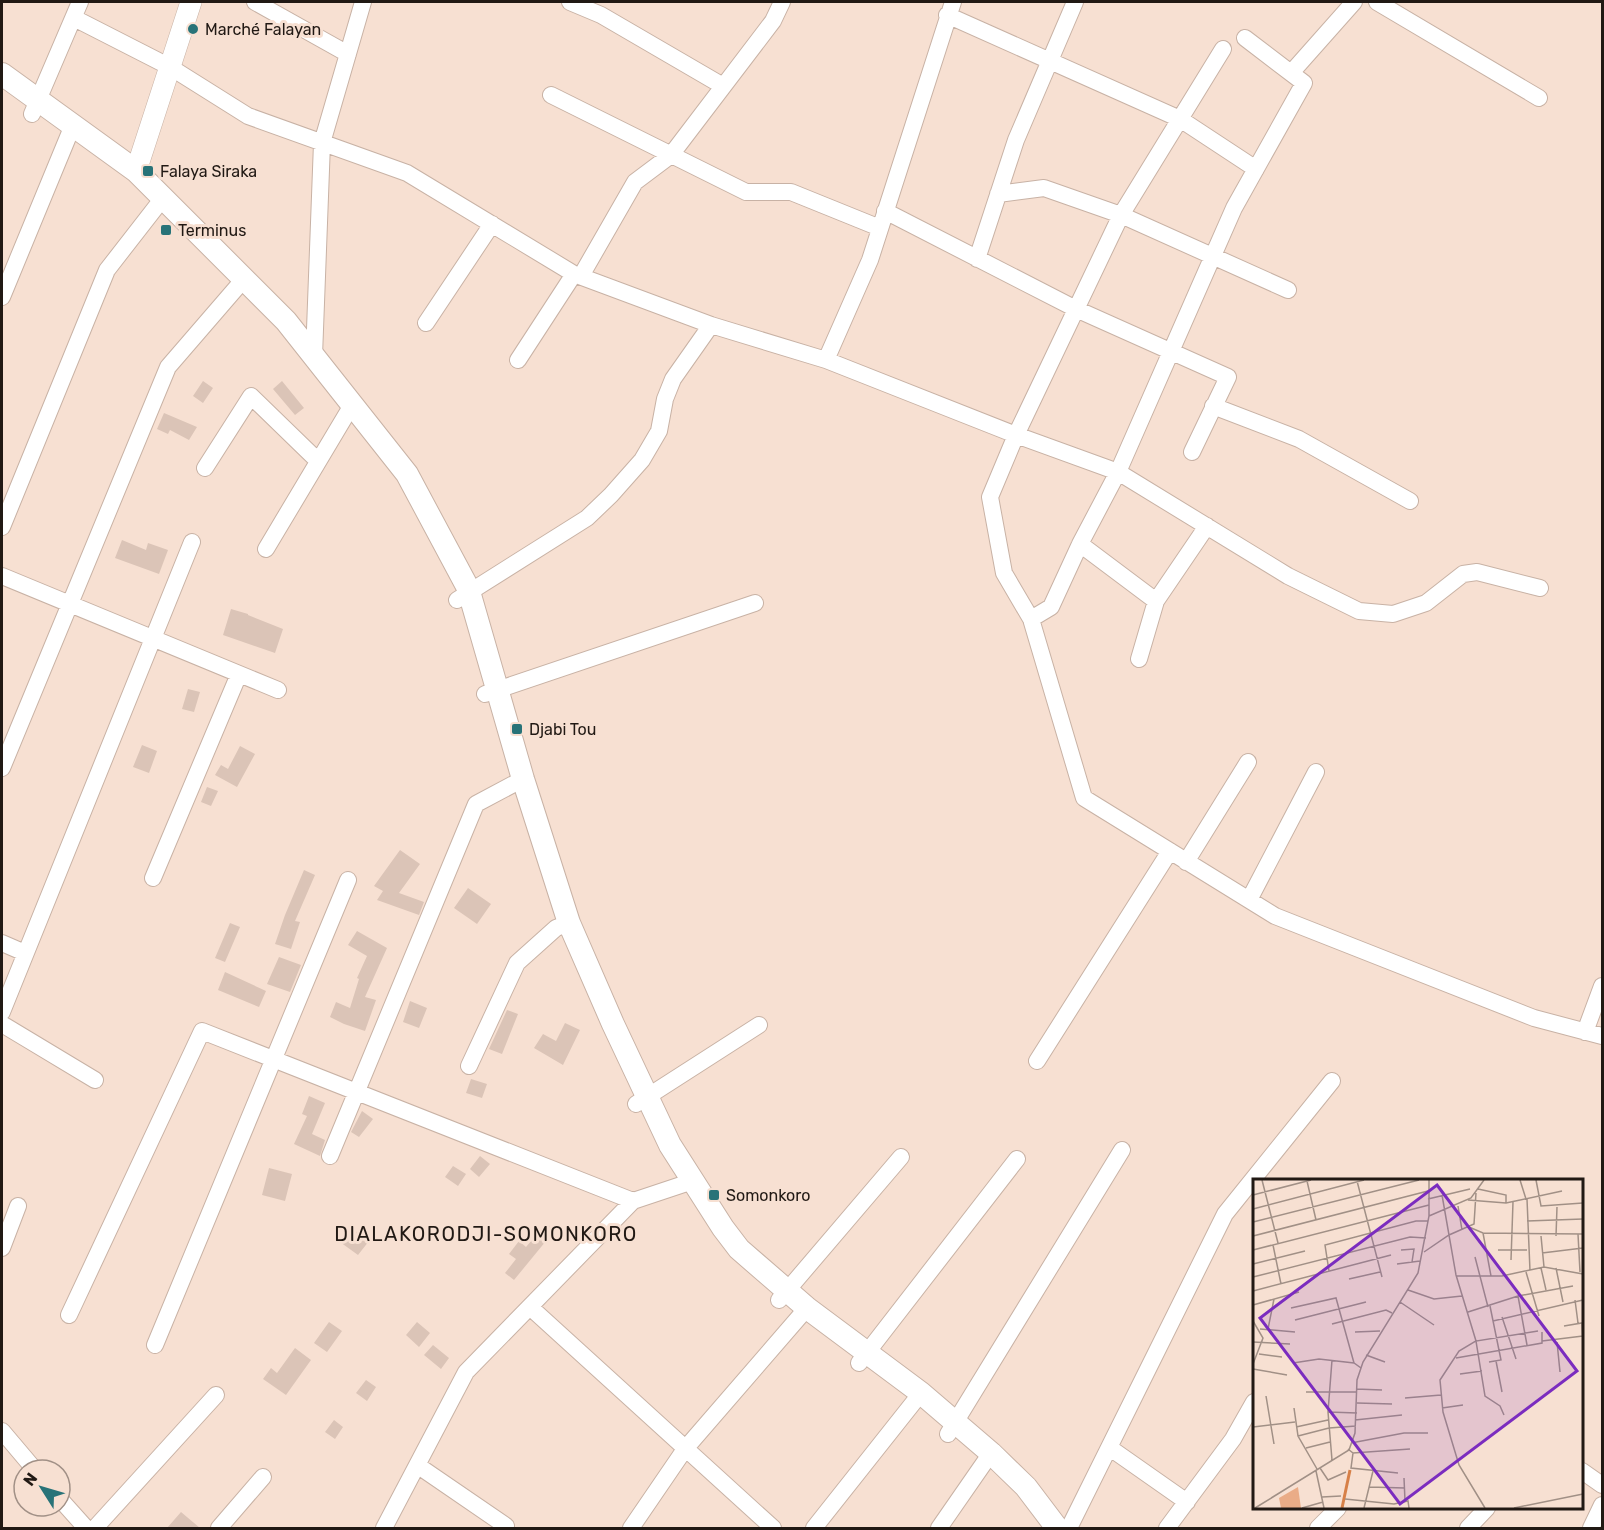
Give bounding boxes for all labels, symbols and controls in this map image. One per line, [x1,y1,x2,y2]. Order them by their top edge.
place label: Marché Falayan [205,20,321,39]
marker: Marché Falayan [186,22,200,36]
place label: Falaya Siraka [160,162,257,181]
marker: Falaya Siraka [141,164,155,178]
place label: Terminus [178,221,246,240]
marker: Terminus [159,223,173,237]
place label: Djabi Tou [529,720,596,739]
marker: Djabi Tou [510,722,524,736]
inset map [1253,1179,1583,1509]
place label: Somonkoro [726,1186,810,1205]
marker: Somonkoro [707,1188,721,1202]
district label: DIALAKORODJI-SOMONKORO [334,1222,638,1246]
north arrow [12,1458,72,1518]
text: N [19,1469,41,1490]

